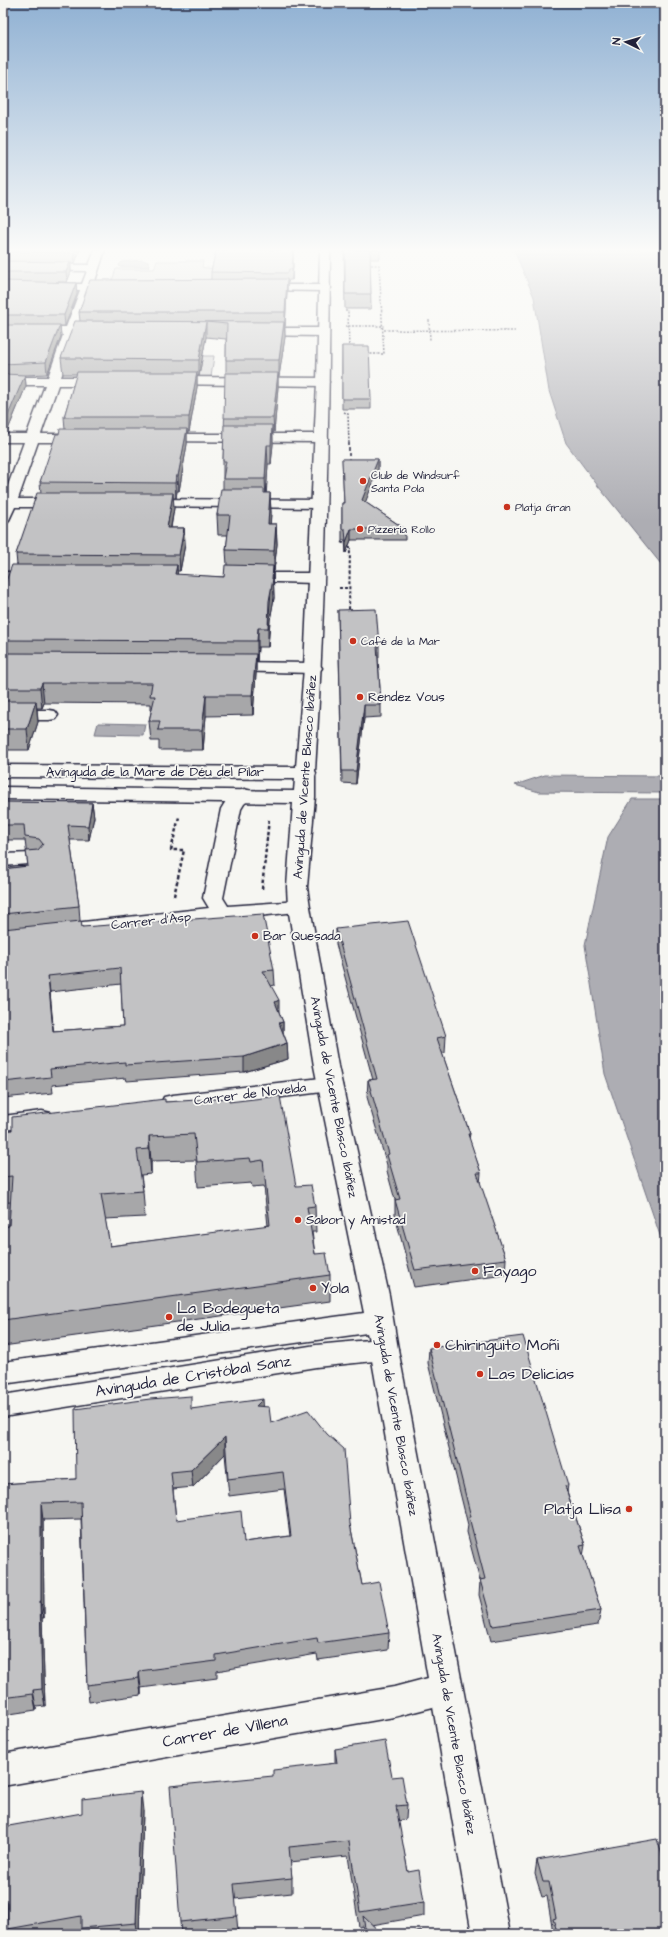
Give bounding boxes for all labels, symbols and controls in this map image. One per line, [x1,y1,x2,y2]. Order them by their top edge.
north arrow [606,22,646,62]
text: N [609,37,624,45]
place label: Club de Windsurf Santa Pola [371,468,460,496]
marker: Club de Windsurf Santa Pola [358,476,368,486]
place label: Platja Gran [515,500,571,515]
marker: Platja Gran [502,502,512,512]
place label: Pizzería Rollo [368,522,436,537]
marker: Pizzería Rollo [355,524,365,534]
place label: Café de la Mar [361,634,440,649]
marker: Café de la Mar [348,636,358,646]
street label: Avinguda de Vicente Blasco Ibáñez [289,674,322,880]
place label: Rendez Vous [368,688,445,706]
marker: Rendez Vous [355,692,365,702]
street label: Avinguda de la Mare de Déu del Pilar [46,763,264,782]
street label: Carrer d'Asp [110,908,192,934]
place label: Bar Quesada [263,927,341,945]
marker: Bar Quesada [250,931,260,941]
street label: Avinguda de Vicente Blasco Ibáñez [305,995,362,1200]
street label: Carrer de Novelda [193,1078,308,1110]
place label: Sabor y Amistad [306,1211,406,1230]
marker: Sabor y Amistad [293,1215,303,1225]
place label: Fayago [483,1260,536,1283]
marker: Fayago [470,1266,480,1276]
place label: Yola [321,1277,349,1299]
marker: Yola [308,1283,318,1293]
place label: La Bodegueta de Julia [177,1297,280,1337]
marker: La Bodegueta de Julia [164,1312,174,1322]
street label: Avinguda de Vicente Blasco Ibáñez [368,1313,423,1518]
place label: Chiringuito Moñi [445,1334,560,1357]
marker: Chiringuito Moñi [432,1340,442,1350]
street label: Avinguda de Cristóbal Sanz [94,1350,293,1403]
place label: Las Delicias [488,1363,574,1385]
marker: Las Delicias [475,1369,485,1379]
place label: Platja Llisa [544,1498,621,1520]
marker: Platja Llisa [624,1504,634,1514]
street label: Avinguda de Vicente Blasco Ibáñez [426,1632,481,1837]
street label: Carrer de Villena [161,1709,289,1753]

